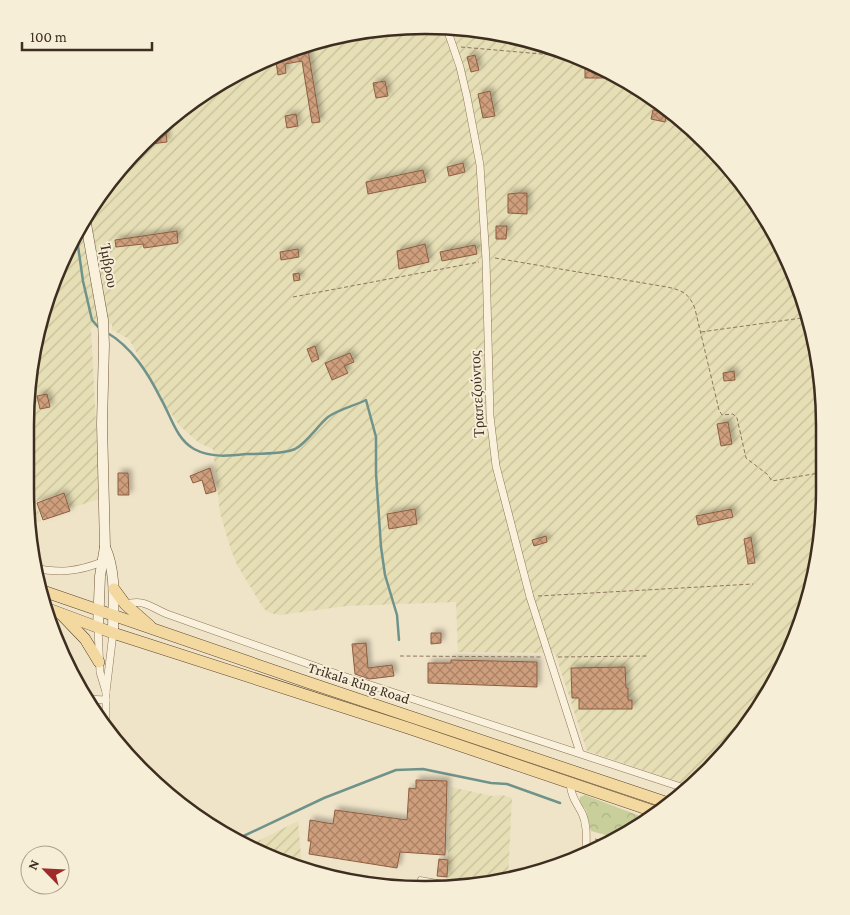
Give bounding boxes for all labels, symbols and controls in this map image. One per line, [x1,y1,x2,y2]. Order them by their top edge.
scale bar [22,20,152,52]
text: 100 m [30,29,67,45]
street label: Ίμβρου [96,242,121,289]
street label: Τραπεζούντος [467,350,487,438]
street label: Trikala Ring Road [306,659,412,708]
north arrow [20,845,70,895]
text: N [24,857,43,872]

